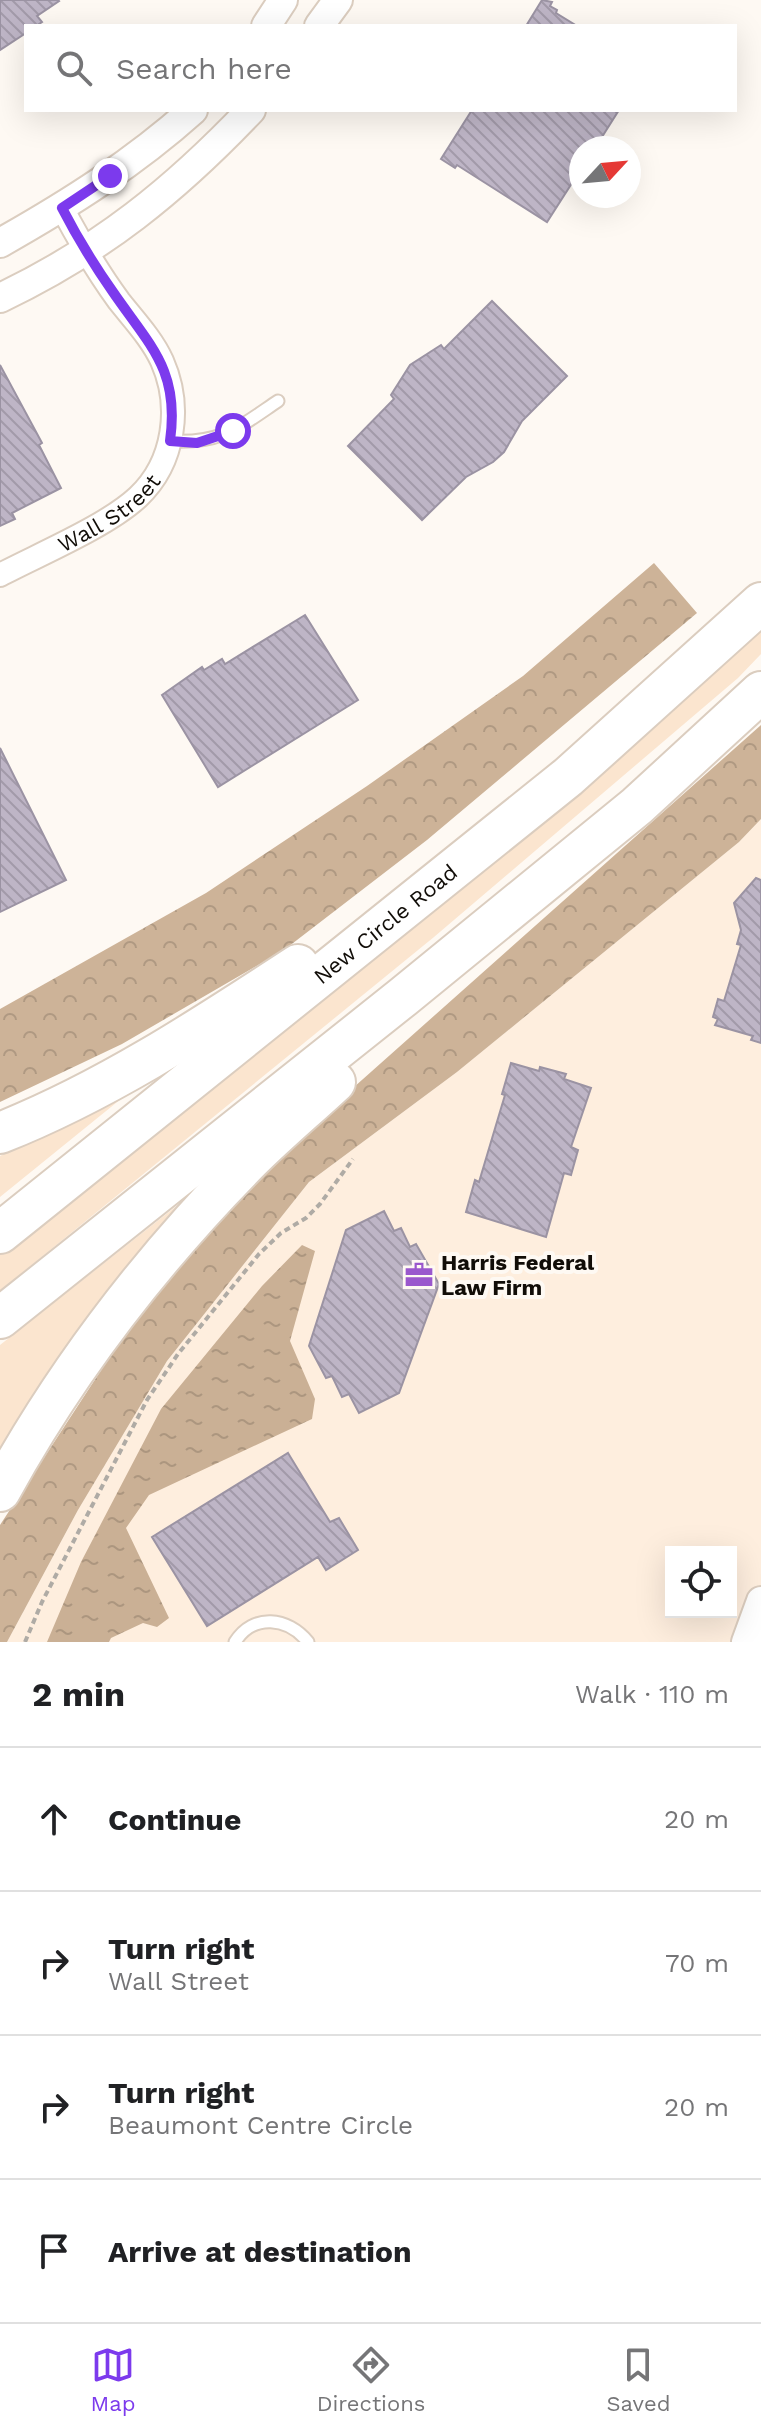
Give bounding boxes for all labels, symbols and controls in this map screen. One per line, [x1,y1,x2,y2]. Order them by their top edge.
search box [24,24,737,112]
icon: search [52,46,96,90]
text: Search here [116,51,292,86]
north arrow [569,136,641,208]
route end [92,158,128,194]
route start [215,413,251,449]
street label: Wall Street [54,470,166,557]
street label: New Circle Road [309,859,462,989]
place label: Harris Federal Law Firm [441,1250,595,1300]
office icon: Harris Federal Law Firm [404,1260,434,1290]
map controls [665,1546,737,1618]
button: locate [665,1546,737,1618]
text: 2 min [32,1674,125,1714]
text: Walk · 110 m [575,1679,729,1709]
icon: ahead [32,1797,76,1841]
text: Continue [108,1802,241,1837]
text: 20 m [664,1804,729,1834]
text: Turn right [108,1931,254,1966]
icon: right [32,1941,76,1985]
text: 70 m [665,1948,729,1978]
text: Wall Street [108,1966,249,1996]
text: Turn right [108,2075,254,2110]
icon: right [32,2085,76,2129]
text: 20 m [664,2092,729,2122]
text: Beaumont Centre Circle [108,2110,413,2140]
icon: arrive [32,2229,76,2273]
text: Arrive at destination [108,2234,412,2269]
tab: Map [91,2343,135,2416]
tab: Directions [317,2343,425,2416]
tab: Saved [607,2343,670,2416]

